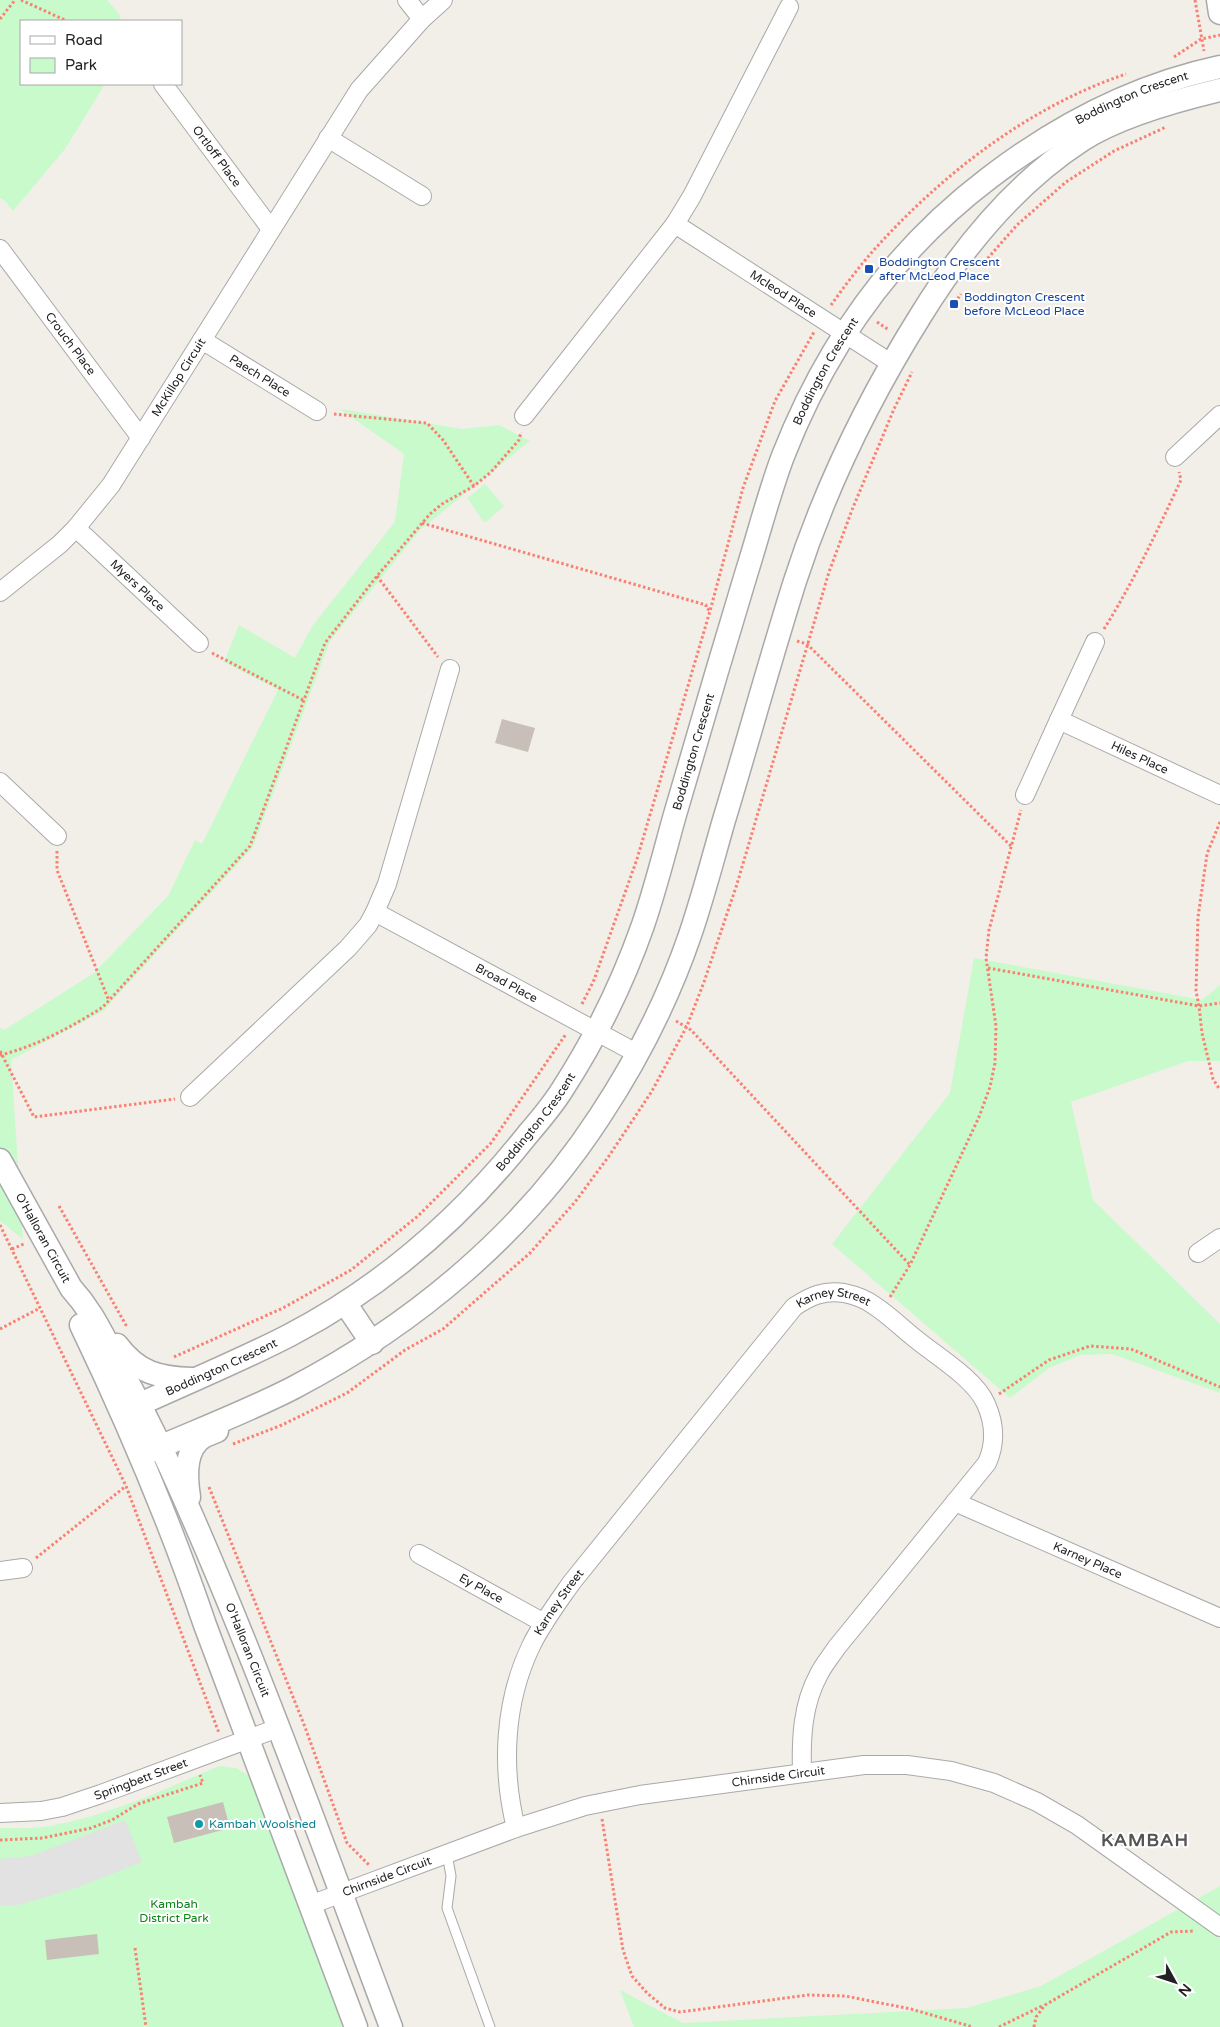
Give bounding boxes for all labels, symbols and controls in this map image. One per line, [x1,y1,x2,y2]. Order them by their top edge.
legend [20,20,182,85]
text: Road [65,31,103,49]
text: Park [65,56,97,74]
street label: Boddington Crescent [1073,68,1190,127]
street label: Ortloff Place [190,123,244,190]
place label: Boddington Crescent after McLeod Place [879,255,1000,283]
marker: Boddington Crescent after McLeod Place [863,263,875,275]
street label: Mcleod Place [747,267,819,321]
place label: Boddington Crescent before McLeod Place [964,290,1085,318]
marker: Boddington Crescent before McLeod Place [948,298,960,310]
street label: Crouch Place [43,309,99,378]
street label: Boddington Crescent [790,314,861,427]
street label: McKillop Circuit [149,335,209,419]
street label: Paech Place [227,352,293,400]
street label: Myers Place [107,557,168,614]
street label: Boddington Crescent [670,691,717,812]
street label: Hiles Place [1109,738,1171,777]
street label: Broad Place [473,961,540,1006]
street label: Boddington Crescent [493,1070,578,1174]
street label: O'Halloran Circuit [13,1191,74,1285]
street label: Karney Street [793,1285,873,1311]
street label: Boddington Crescent [163,1336,280,1399]
street label: Karney Place [1051,1539,1125,1581]
street label: Karney Street [531,1566,587,1638]
street label: Ey Place [457,1571,506,1606]
street label: O'Halloran Circuit [222,1601,273,1699]
street label: Springbett Street [92,1755,190,1803]
street label: Chirnside Circuit [731,1763,826,1790]
place label: Kambah Woolshed [209,1817,316,1831]
marker: Kambah Woolshed [193,1818,205,1830]
district label: KAMBAH [1101,1829,1189,1851]
street label: Chirnside Circuit [340,1853,434,1899]
park label: Kambah District Park [139,1897,209,1925]
north arrow [1150,1957,1200,2007]
text: N [1174,1980,1195,2000]

